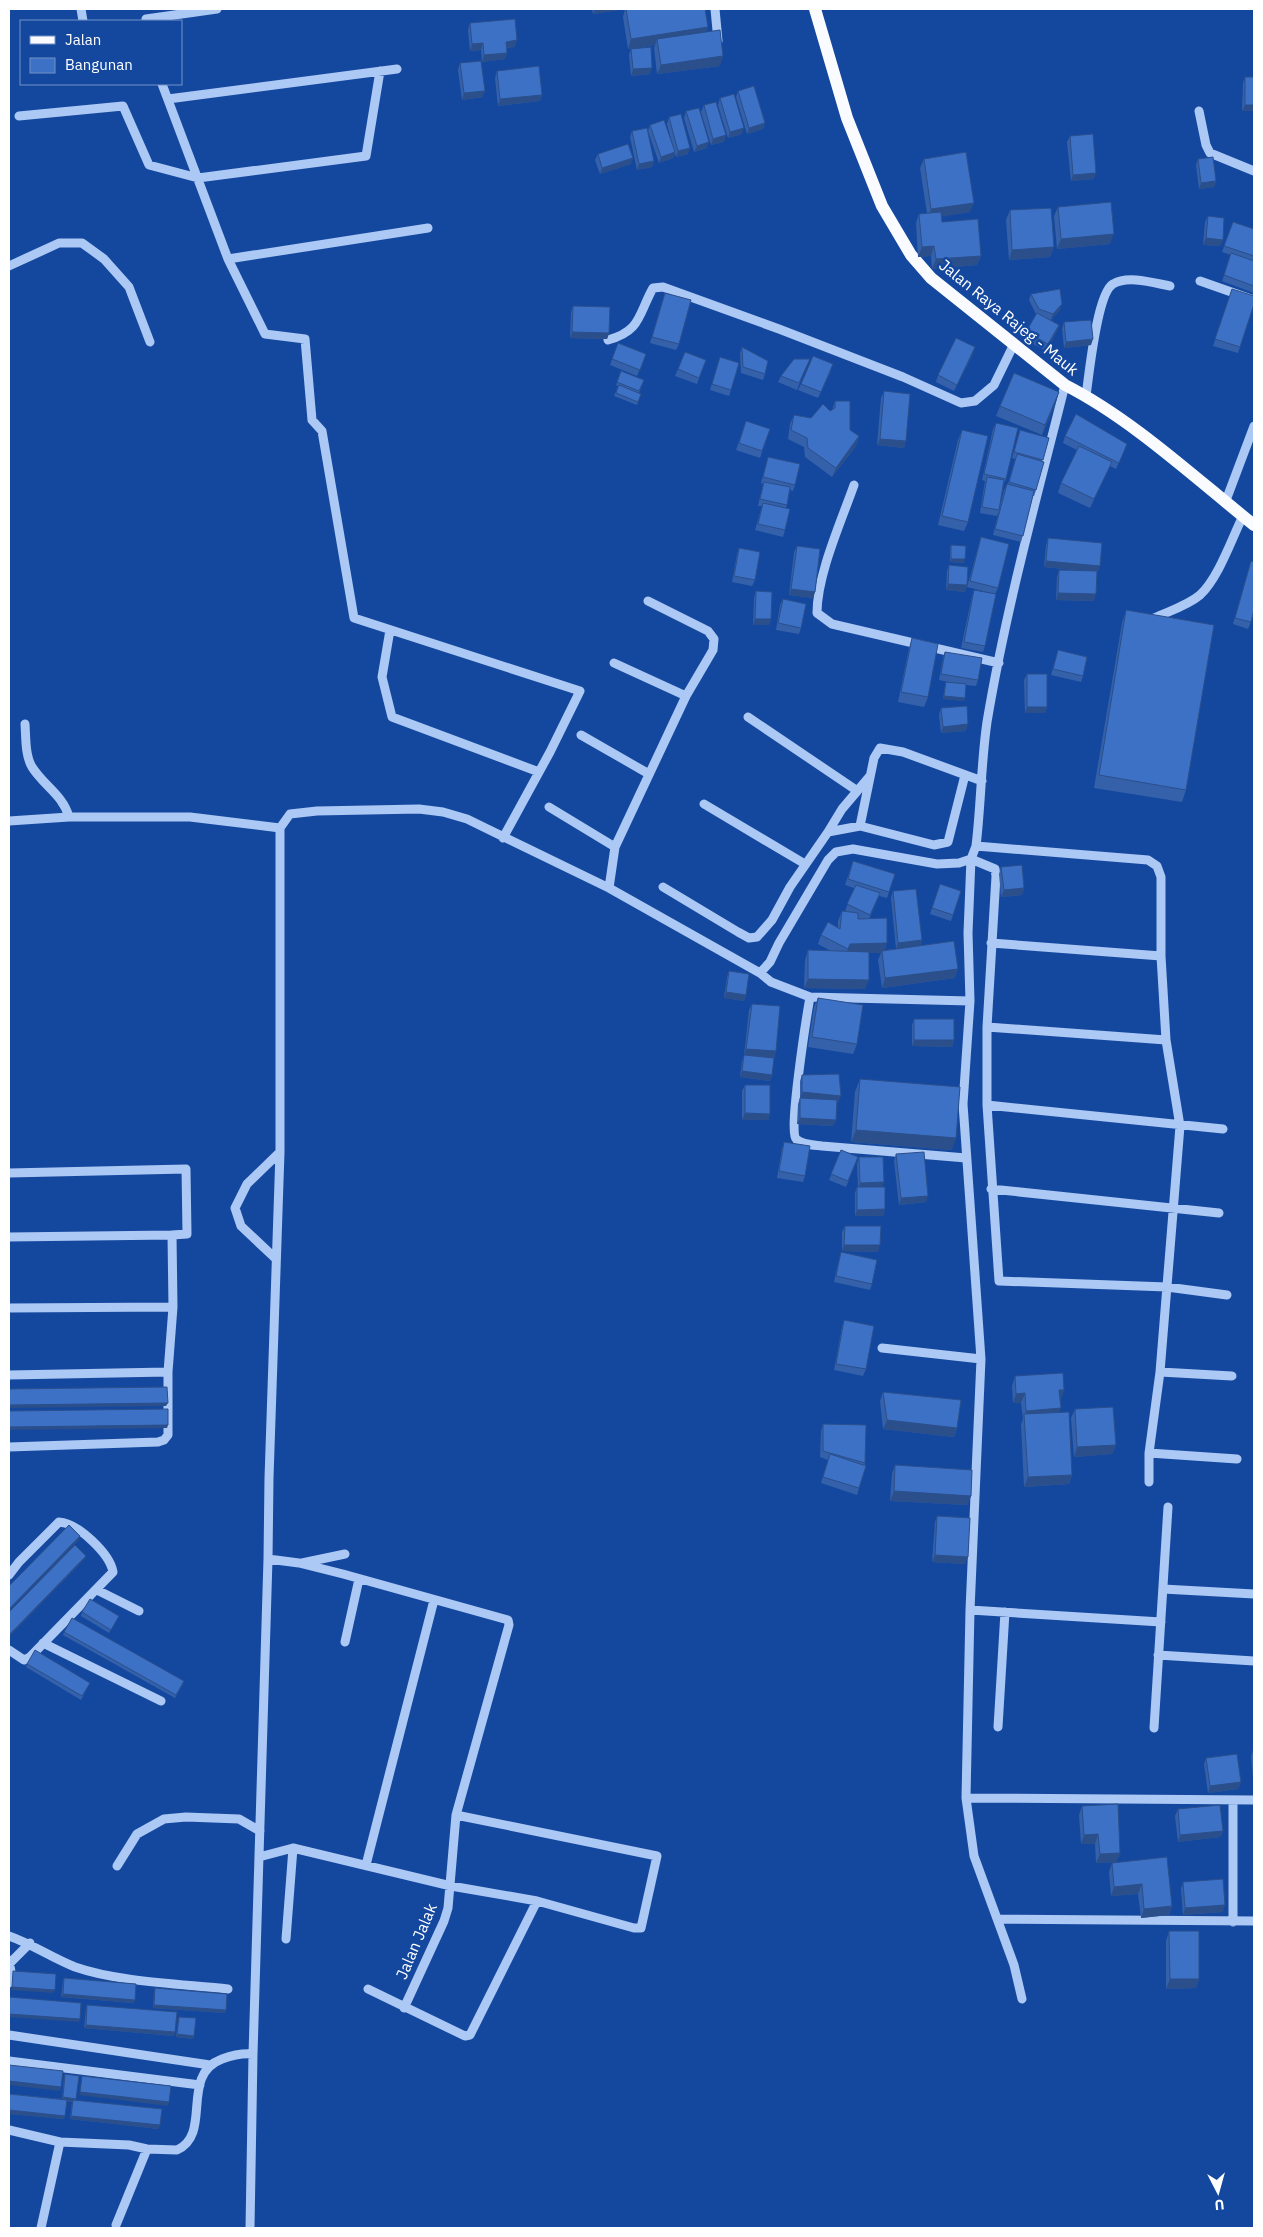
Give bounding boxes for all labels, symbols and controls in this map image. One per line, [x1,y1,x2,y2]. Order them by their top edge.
legend [20,20,182,85]
text: Jalan [65,30,101,49]
text: Bangunan [65,55,133,74]
street label: Jalan Raya Rajeg - Mauk [935,254,1083,380]
street label: Jalan Jalak [391,1900,441,1982]
north arrow [1193,2167,1243,2217]
text: U [1214,2195,1225,2214]

